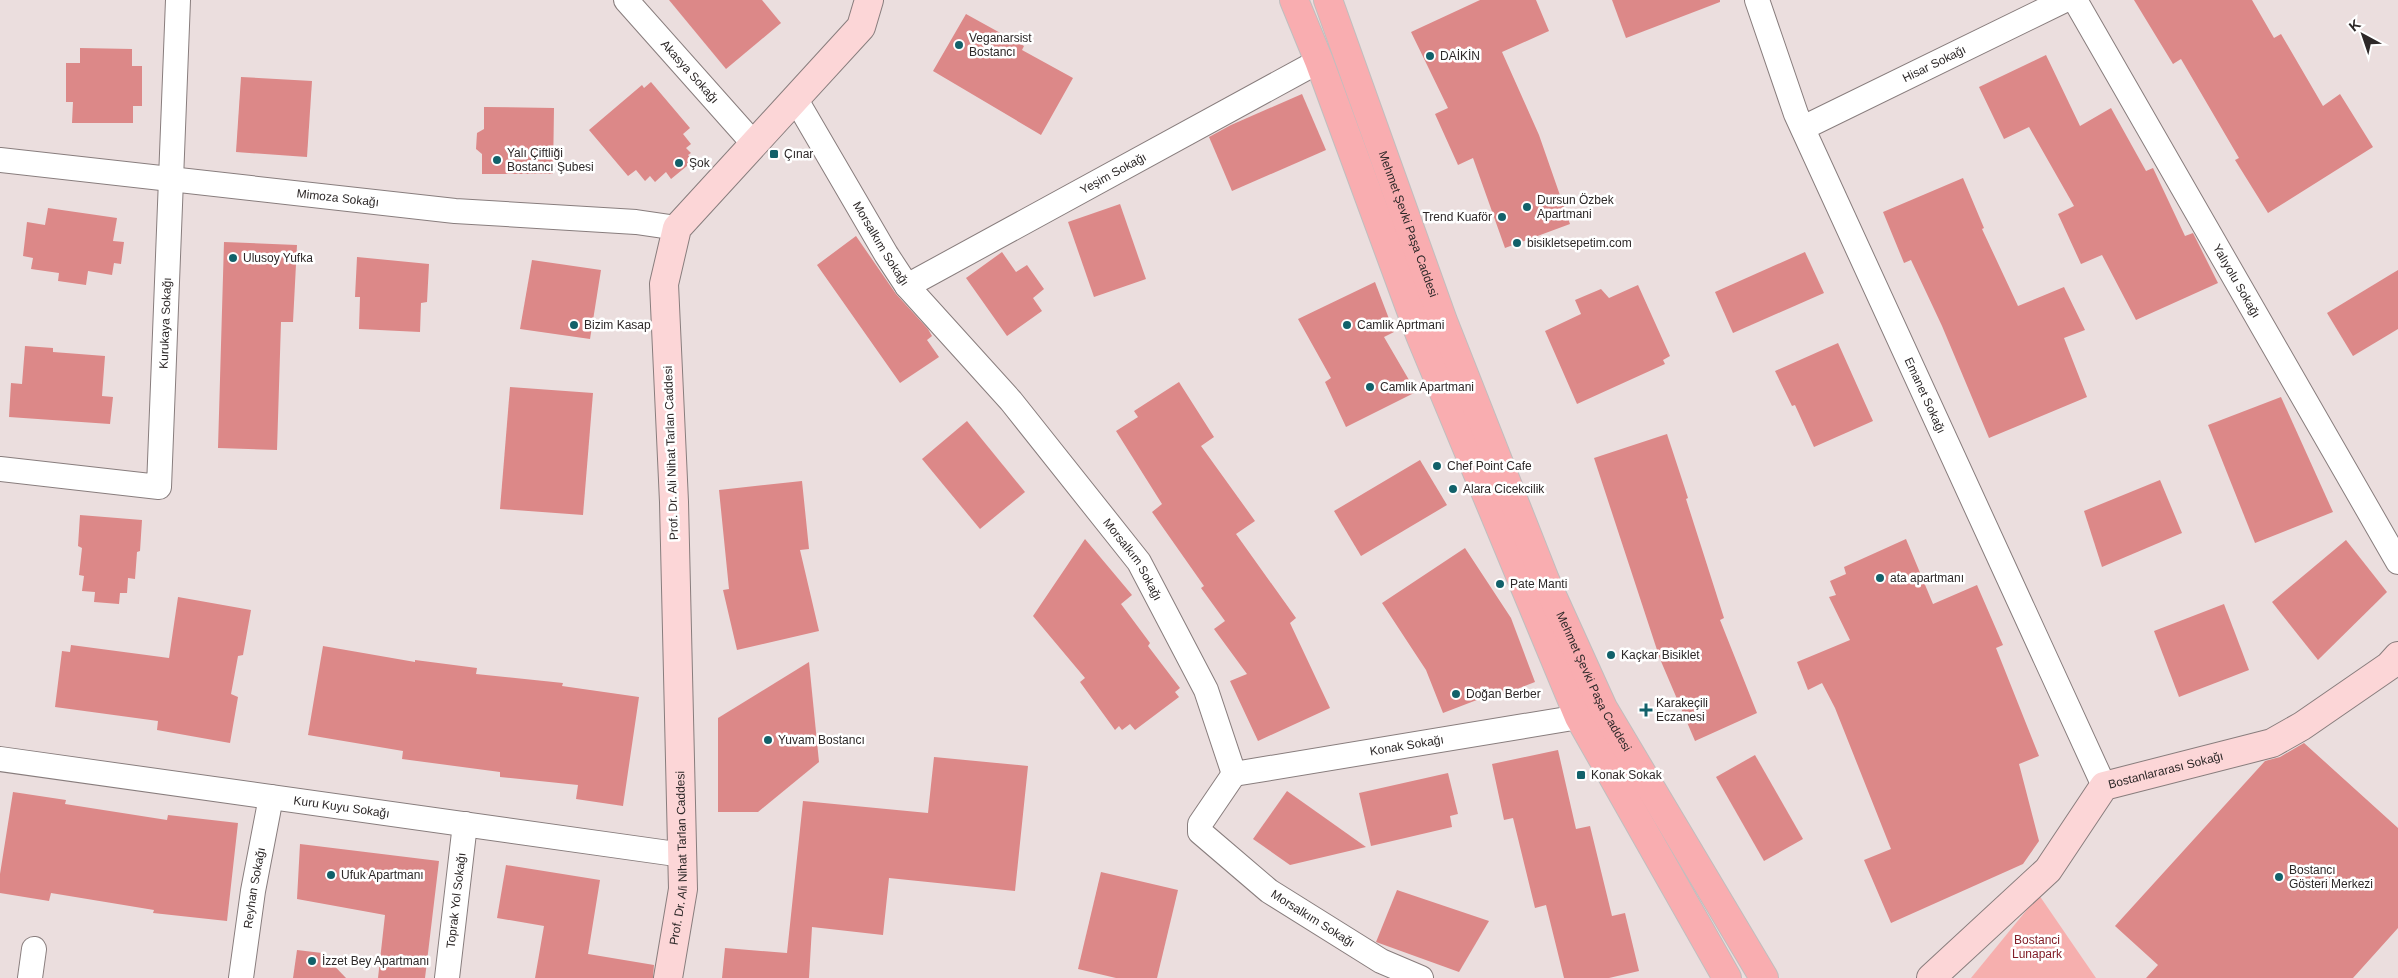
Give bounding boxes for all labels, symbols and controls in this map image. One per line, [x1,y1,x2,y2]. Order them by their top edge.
north arrow [2338,10,2388,60]
text: K [2346,16,2364,34]
place label: Veganarsist Bostancı [969,31,1032,59]
street label: Akasya Sokağı [658,37,722,106]
marker: Veganarsist Bostancı [953,39,965,51]
street label: Hisar Sokağı [1900,43,1968,85]
place label: DAİKİN [1440,49,1480,63]
marker: DAİKİN [1424,50,1436,62]
place label: Yalı Çiftliği Bostancı Şubesi [507,146,594,174]
place label: Çınar [784,147,813,161]
marker: Çınar [768,148,780,160]
street label: Mehmet Şevki Paşa Caddesi [1376,149,1441,299]
street label: Yeşim Sokağı [1078,150,1149,197]
marker: Yalı Çiftliği Bostancı Şubesi [491,154,503,166]
place label: Şok [689,156,711,170]
marker: Şok [673,157,685,169]
street label: Mimoza Sokağı [296,186,380,209]
place label: Dursun Özbek Apartmani [1537,193,1615,221]
street label: Morsalkım Sokağı [850,199,912,288]
marker: Dursun Özbek Apartmani [1521,201,1533,213]
place label: Trend Kuaför [1422,210,1492,224]
marker: Trend Kuaför [1496,211,1508,223]
place label: bisikletsepetim.com [1527,236,1632,250]
marker: bisikletsepetim.com [1511,237,1523,249]
street label: Yalıyolu Sokağı [2210,242,2263,320]
place label: Ulusoy Yufka [243,251,313,265]
marker: Ulusoy Yufka [227,252,239,264]
street label: Kurukaya Sokağı [157,277,174,369]
place label: Bizim Kasap [584,318,651,332]
place label: Camlik Aprtmani [1357,318,1444,332]
marker: Bizim Kasap [568,319,580,331]
marker: Camlik Aprtmani [1341,319,1353,331]
street label: Emanet Sokağı [1901,355,1948,436]
street label: Prof. Dr. Ali Nihat Tarlan Caddesi [661,366,681,540]
place label: Camlik Apartmani [1380,380,1474,394]
marker: Camlik Apartmani [1364,381,1376,393]
place label: Chef Point Cafe [1447,459,1532,473]
marker: Chef Point Cafe [1431,460,1443,472]
place label: Alara Cicekcilik [1463,482,1545,496]
marker: Alara Cicekcilik [1447,483,1459,495]
street label: Morsalkım Sokağı [1100,516,1165,603]
place label: ata apartmanı [1890,571,1964,585]
marker: ata apartmanı [1874,572,1886,584]
place label: Pate Manti [1510,577,1567,591]
marker: Pate Manti [1494,578,1506,590]
street label: Mehmet Şevki Paşa Caddesi [1553,609,1634,754]
place label: Kaçkar Bisiklet [1621,648,1700,662]
marker: Kaçkar Bisiklet [1605,649,1617,661]
place label: Doğan Berber [1466,687,1541,701]
marker: Doğan Berber [1450,688,1462,700]
place label: Karakeçili Eczanesi [1656,696,1708,724]
marker: Karakeçili Eczanesi [1640,704,1652,716]
street label: Konak Sokağı [1369,732,1445,758]
place label: Yuvam Bostancı [778,733,865,747]
marker: Yuvam Bostancı [762,734,774,746]
street label: Bostanlararası Sokağı [2107,749,2225,792]
place label: Konak Sokak [1591,768,1663,782]
marker: Konak Sokak [1575,769,1587,781]
street label: Prof. Dr. Ali Nihat Tarlan Caddesi [667,771,690,946]
street label: Kuru Kuyu Sokağı [293,793,391,821]
street label: Reyhan Sokağı [241,846,268,930]
street label: Toprak Yol Sokağı [444,852,469,949]
place label: Bostancı Gösteri Merkezi [2289,863,2373,891]
place label: Ufuk Apartmanı [341,868,424,882]
marker: Ufuk Apartmanı [325,869,337,881]
marker: Bostancı Gösteri Merkezi [2273,871,2285,883]
street label: Morsalkım Sokağı [1268,887,1357,950]
park label: Bostanci Lunapark [2012,933,2063,961]
place label: İzzet Bey Apartmanı [322,954,429,968]
marker: İzzet Bey Apartmanı [306,955,318,967]

